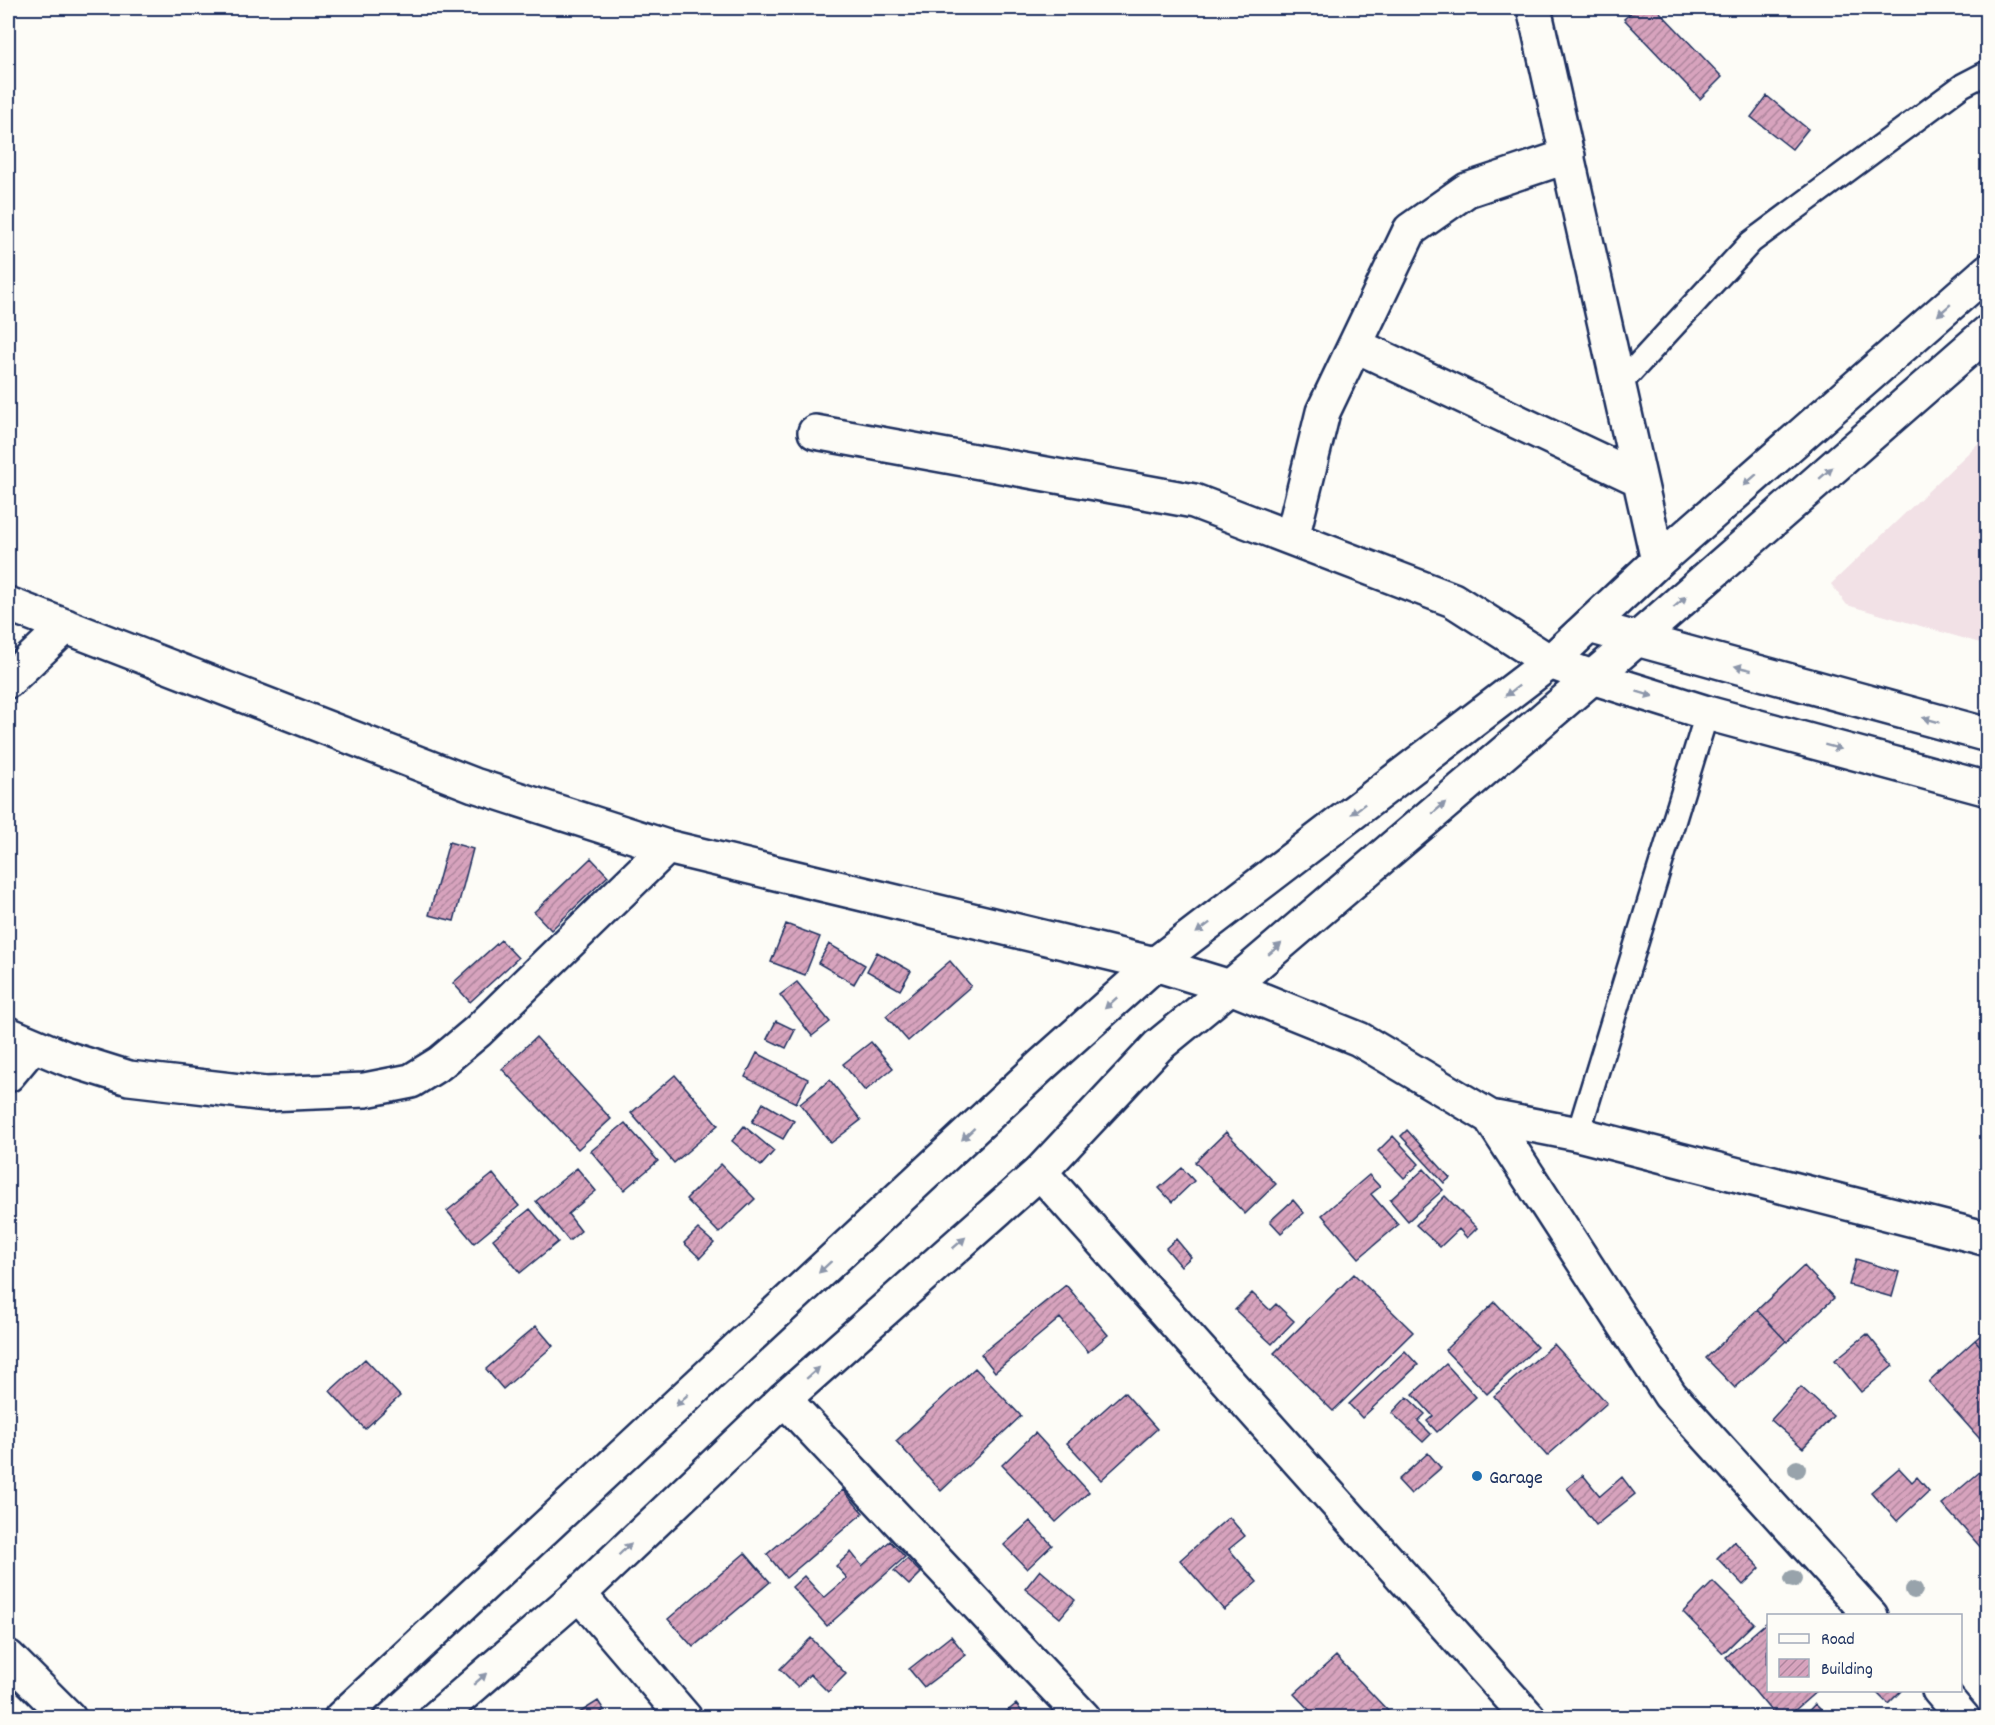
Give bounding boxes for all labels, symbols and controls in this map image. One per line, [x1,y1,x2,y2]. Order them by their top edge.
one-way arrow [1936,303,1951,317]
one-way arrow [1818,467,1833,480]
one-way arrow [1743,473,1758,486]
one-way arrow [1672,595,1687,608]
one-way arrow [1734,662,1752,672]
one-way arrow [1505,684,1520,696]
one-way arrow [1636,689,1654,699]
one-way arrow [1922,714,1940,724]
one-way arrow [1824,742,1842,752]
one-way arrow [1431,802,1446,815]
one-way arrow [1350,803,1366,815]
one-way arrow [1195,921,1210,933]
one-way arrow [1267,942,1283,955]
one-way arrow [1104,996,1119,1010]
one-way arrow [961,1127,975,1141]
one-way arrow [951,1237,967,1250]
one-way arrow [817,1260,832,1274]
one-way arrow [805,1367,820,1380]
one-way arrow [675,1393,690,1406]
place label: Garage [1489,1465,1543,1493]
marker: Garage [1470,1469,1484,1483]
one-way arrow [618,1543,632,1557]
legend [1767,1614,1962,1692]
text: Road [1821,1628,1855,1653]
text: Building [1821,1658,1873,1683]
one-way arrow [472,1673,487,1686]

